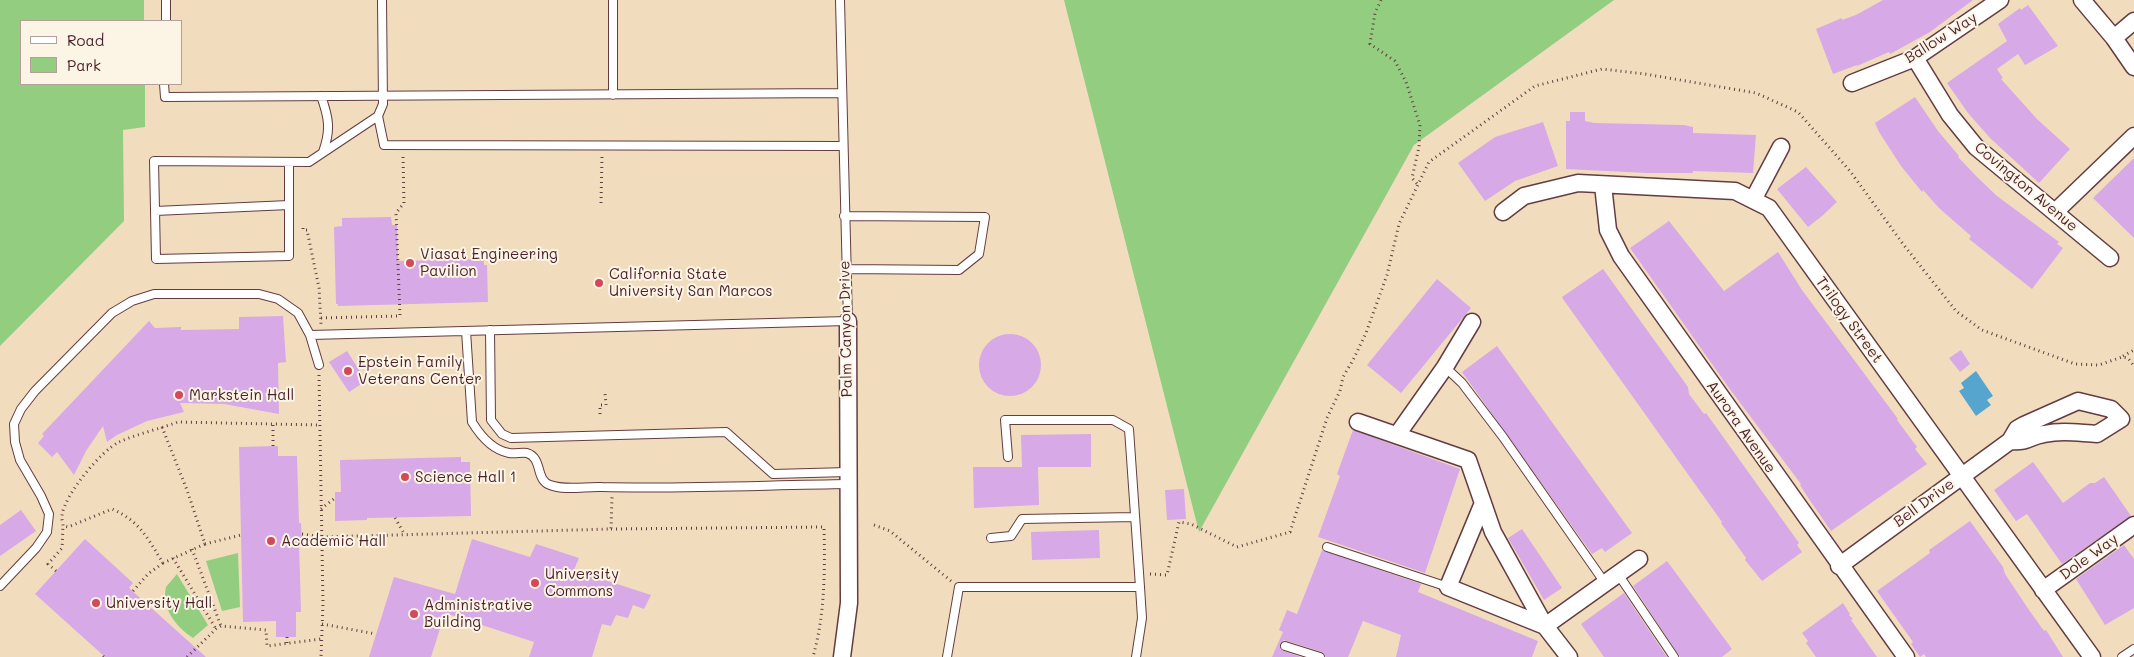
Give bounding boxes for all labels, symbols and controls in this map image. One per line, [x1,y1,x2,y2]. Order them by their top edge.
street label: Ballow Way [1902,9,1980,67]
legend [20,20,182,85]
text: Road [67,30,104,50]
text: Park [67,55,101,75]
street label: Covington Avenue [1971,138,2081,236]
place label: Viasat Engineering Pavilion [420,245,558,280]
marker: Viasat Engineering Pavilion [404,257,416,269]
street label: Palm Canyon Drive [836,260,856,398]
place label: California State University San Marcos [609,265,772,300]
street label: Trilogy Street [1812,273,1886,367]
marker: California State University San Marcos [593,277,605,289]
place label: Epstein Family Veterans Center [358,353,482,388]
marker: Epstein Family Veterans Center [342,365,354,377]
street label: Aurora Avenue [1702,377,1780,477]
place label: Markstein Hall [189,386,294,404]
marker: Markstein Hall [173,389,185,401]
place label: Science Hall 1 [415,468,516,486]
marker: Science Hall 1 [399,471,411,483]
street label: Bell Drive [1890,475,1958,531]
street label: Dole Way [2056,530,2122,584]
place label: Academic Hall [281,532,386,550]
marker: Academic Hall [265,535,277,547]
place label: University Commons [545,565,619,600]
marker: University Commons [529,577,541,589]
place label: University Hall [106,594,212,612]
place label: Administrative Building [424,596,533,631]
marker: University Hall [90,597,102,609]
marker: Administrative Building [408,608,420,620]

